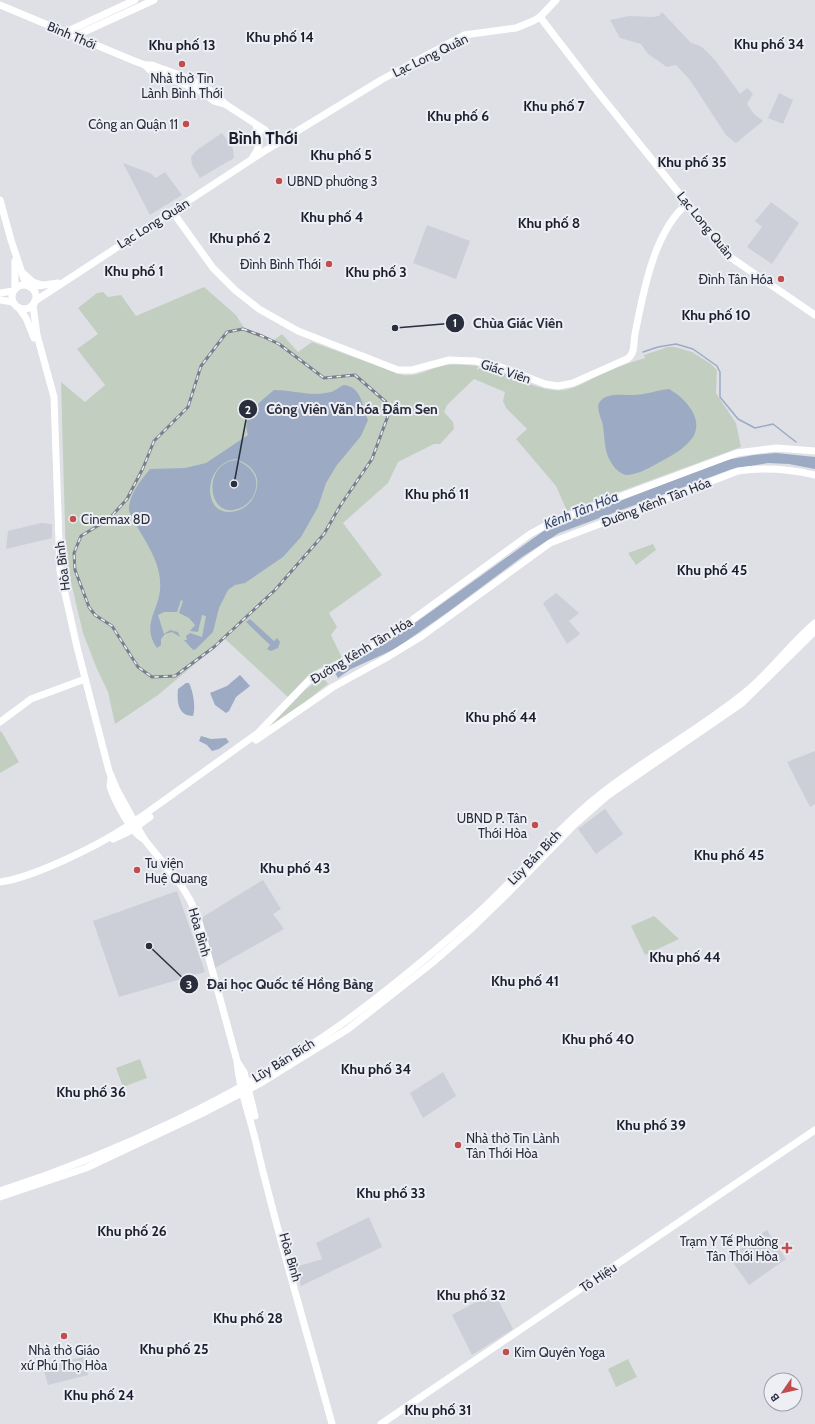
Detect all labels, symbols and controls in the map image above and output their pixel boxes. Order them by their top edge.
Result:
street label: Bình Thới [45,18,99,52]
district label: Khu phố 14 [246,28,314,46]
street label: Lạc Long Quân [390,30,470,80]
district label: Khu phố 34 [734,35,804,53]
district label: Khu phố 13 [149,36,215,54]
marker: Nhà thờ Tin Lành Bình Thới [177,59,187,69]
place label: Nhà thờ Tin Lành Bình Thới [141,70,223,101]
district label: Khu phố 7 [523,97,586,115]
district label: Khu phố 6 [427,107,489,125]
place label: Công an Quận 11 [88,116,178,132]
marker: Công an Quận 11 [181,119,191,129]
district label: Bình Thới [228,128,298,148]
district label: Khu phố 5 [310,146,372,164]
district label: Khu phố 35 [657,153,727,171]
place label: UBND phường 3 [287,173,378,189]
marker: UBND phường 3 [274,176,284,186]
street label: Lạc Long Quân [674,188,738,262]
street label: Lạc Long Quân [114,194,192,252]
district label: Khu phố 4 [301,208,363,226]
district label: Khu phố 8 [518,214,580,232]
district label: Khu phố 2 [209,229,271,247]
place label: Đình Bình Thới [240,256,321,272]
marker: Đình Bình Thới [324,259,334,269]
district label: Khu phố 1 [104,262,164,280]
district label: Khu phố 3 [345,263,407,281]
place label: Đình Tân Hóa [699,271,774,287]
marker: Đình Tân Hóa [776,274,786,284]
district label: Khu phố 10 [681,306,751,324]
callout: Chùa Giác Viên [445,310,571,336]
text: Chùa Giác Viên [473,314,563,332]
text: 1 [453,315,457,330]
street label: Giác Viên [479,355,533,387]
callout: Công Viên Văn hóa Đầm Sen [238,396,445,422]
text: Công Viên Văn hóa Đầm Sen [266,400,438,418]
text: 2 [245,402,251,417]
street label: Đường Kênh Tân Hóa [599,473,714,530]
district label: Khu phố 11 [405,485,469,503]
water label: Kênh Tân Hóa [541,487,621,533]
place label: Cinemax 8D [81,511,150,527]
marker: Cinemax 8D [68,514,78,524]
street label: Hòa Bình [51,540,73,592]
district label: Khu phố 45 [677,561,747,579]
street label: Đường Kênh Tân Hóa [307,613,415,687]
district label: Khu phố 44 [465,708,537,726]
place label: UBND P. Tân Thới Hòa [457,810,528,841]
marker: UBND P. Tân Thới Hòa [530,820,540,830]
street label: Lũy Bán Bích [504,826,564,888]
district label: Khu phố 45 [694,846,764,864]
place label: Tu viện Huệ Quang [145,855,208,886]
district label: Khu phố 43 [260,859,330,877]
marker: Tu viện Huệ Quang [132,865,142,875]
street label: Hòa Bình [185,906,215,958]
district label: Khu phố 44 [649,948,721,966]
callout: Đại học Quốc tế Hồng Bàng [179,971,381,997]
district label: Khu phố 41 [491,972,559,990]
text: Đại học Quốc tế Hồng Bàng [207,975,373,993]
text: 3 [186,977,192,992]
district label: Khu phố 40 [562,1030,634,1048]
street label: Lũy Bán Bích [249,1035,317,1085]
district label: Khu phố 34 [341,1060,411,1078]
district label: Khu phố 36 [56,1083,126,1101]
district label: Khu phố 39 [616,1116,686,1134]
place label: Nhà thờ Tin Lành Tân Thới Hòa [466,1130,560,1161]
marker: Nhà thờ Tin Lành Tân Thới Hòa [453,1140,463,1150]
district label: Khu phố 33 [356,1184,426,1202]
district label: Khu phố 26 [97,1222,167,1240]
street label: Hòa Bình [276,1231,306,1283]
place label: Trạm Y Tế Phường Tân Thới Hòa [680,1233,779,1264]
marker: Trạm Y Tế Phường Tân Thới Hòa [781,1242,793,1254]
street label: Tô Hiệu [576,1259,620,1295]
district label: Khu phố 32 [436,1286,506,1304]
district label: Khu phố 28 [213,1309,283,1327]
marker: Nhà thờ Giáo xứ Phú Thọ Hòa [59,1331,69,1341]
district label: Khu phố 25 [139,1340,209,1358]
place label: Nhà thờ Giáo xứ Phú Thọ Hòa [21,1342,108,1373]
place label: Kim Quyên Yoga [514,1344,606,1360]
marker: Kim Quyên Yoga [501,1347,511,1357]
north arrow [763,1372,803,1412]
district label: Khu phố 24 [64,1386,134,1404]
text: B [767,1391,782,1404]
district label: Khu phố 31 [405,1401,471,1419]

